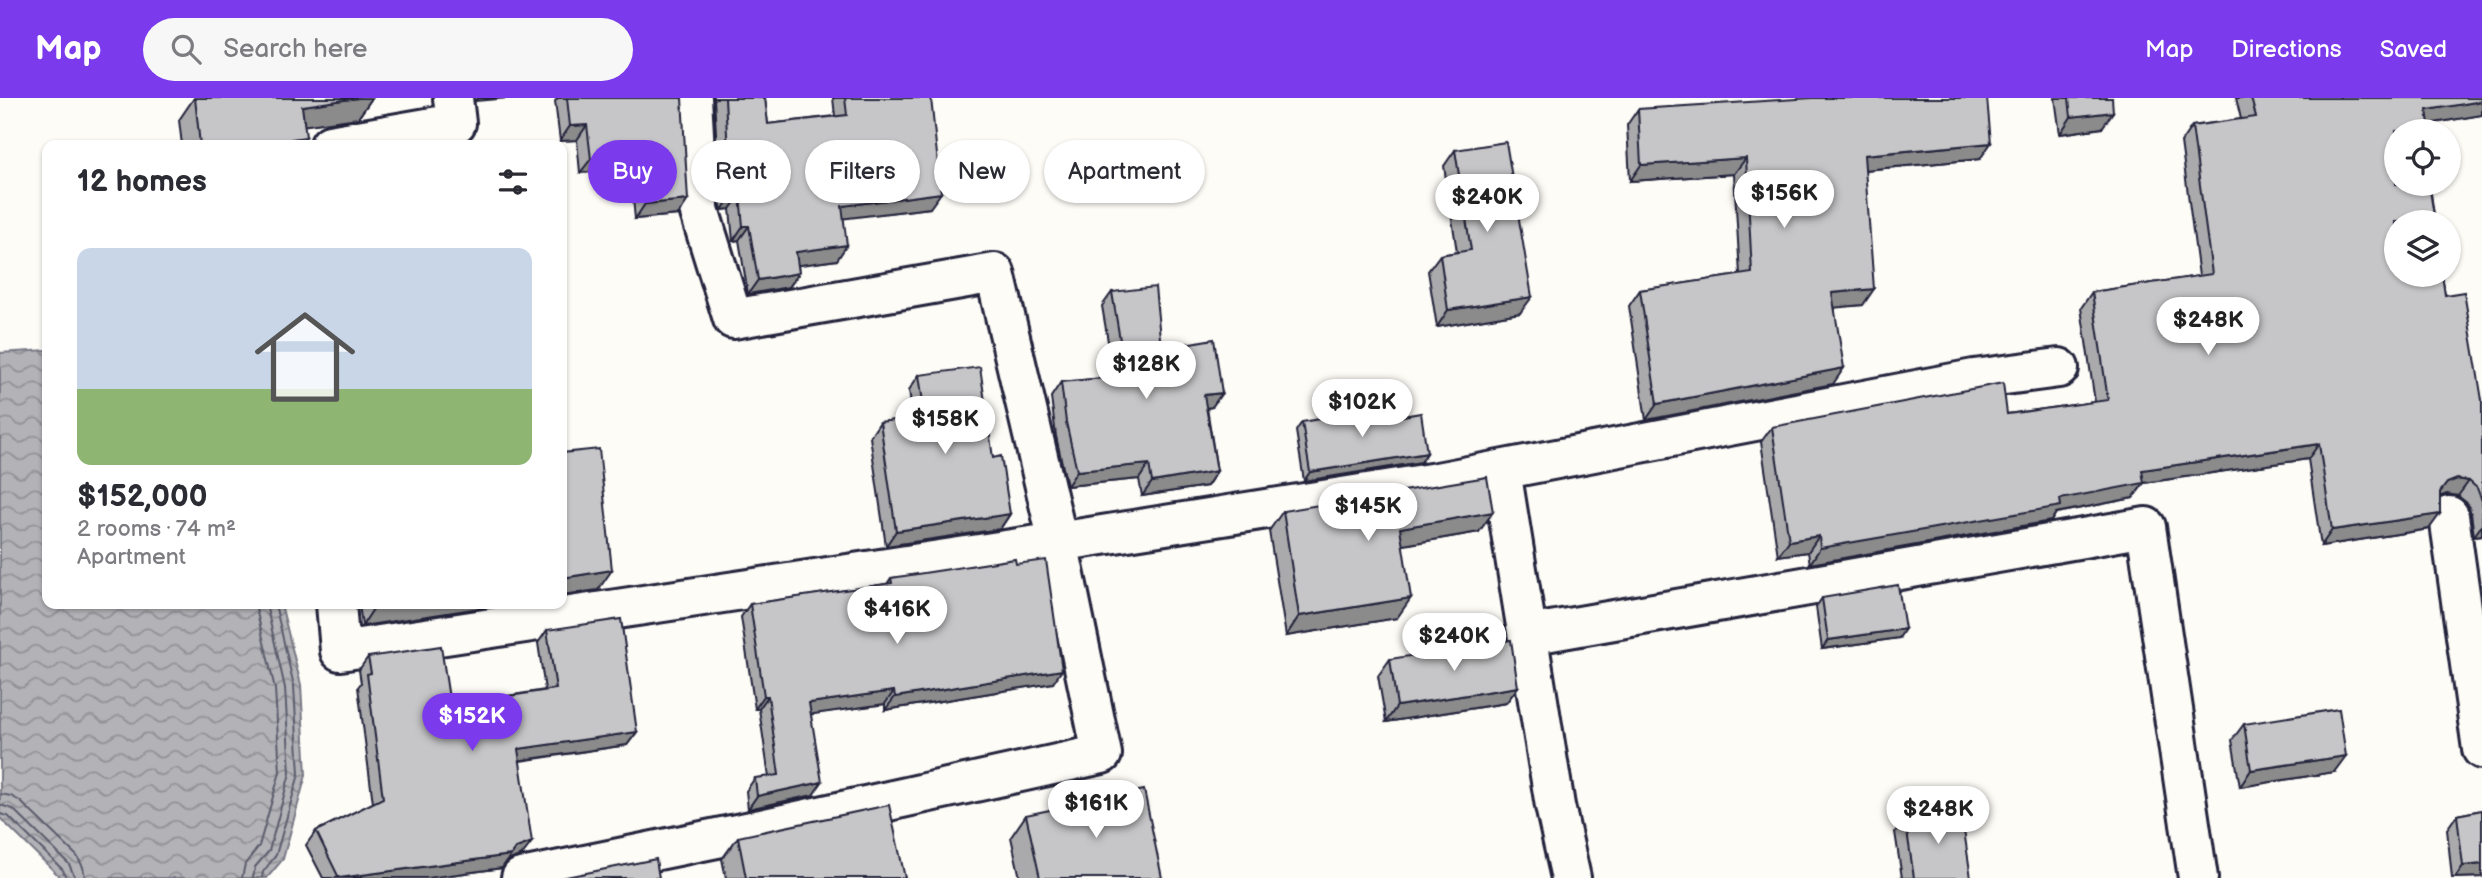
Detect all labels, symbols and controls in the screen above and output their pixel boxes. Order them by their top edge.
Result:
search box [143,18,633,81]
text: Map [35,29,101,69]
icon: search [167,30,205,68]
text: Search here [223,34,367,65]
text: Map [2145,35,2193,64]
text: Directions [2231,35,2342,64]
text: Saved [2380,35,2447,64]
map controls [2384,119,2461,287]
button: locate [2384,119,2461,196]
chip: Buy [588,140,677,203]
chip: Rent [691,140,791,203]
chip: Filters [805,140,920,203]
chip: New [934,140,1030,203]
chip: Apartment [1044,140,1205,203]
icon: filters [494,163,532,201]
text: 12 homes [77,164,207,200]
pin: $156K [1735,170,1833,230]
pin: $240K [1438,174,1536,234]
text: $156K [1750,179,1818,207]
text: $240K [1451,183,1523,211]
button: layers [2384,210,2461,287]
icon: home [242,294,368,420]
pin: $248K [2159,298,2257,357]
text: $248K [2172,306,2244,334]
pin: $128K [1097,342,1195,401]
text: $128K [1112,350,1180,378]
pin: $102K [1313,380,1411,439]
text: $102K [1328,388,1396,416]
pin: $158K [896,396,994,456]
text: $158K [911,405,979,433]
text: $152,000 [77,479,207,515]
pin: $145K [1319,484,1417,543]
text: $145K [1334,492,1402,520]
text: 2 rooms · 74 m² [77,515,236,543]
text: Apartment [77,543,186,571]
pin: $416K [848,587,946,646]
text: $416K [863,595,931,623]
pin: $240K [1405,614,1503,673]
text: $240K [1418,622,1490,650]
pin: $152K [423,694,521,753]
text: $152K [438,702,506,730]
pin: $161K [1047,780,1145,840]
pin: $248K [1889,786,1987,846]
text: $161K [1064,789,1128,817]
text: $248K [1902,795,1974,823]

